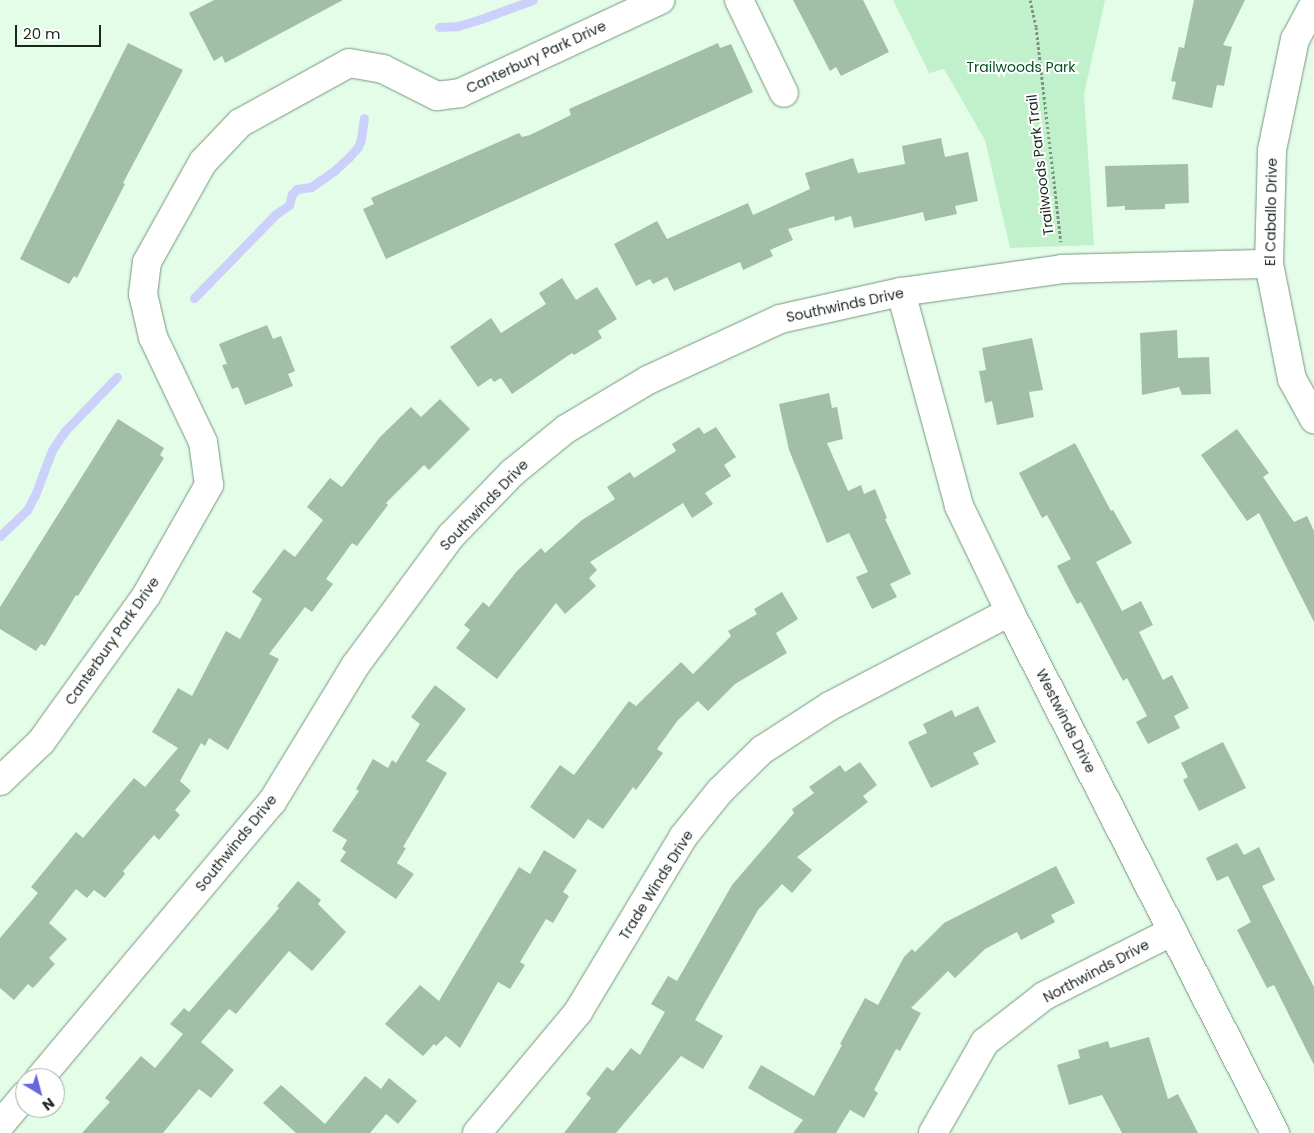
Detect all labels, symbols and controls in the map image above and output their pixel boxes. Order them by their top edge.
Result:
scale bar [18,15,104,47]
street label: Canterbury Park Drive [463,17,609,97]
text: 20 m [23,23,61,44]
park label: Trailwoods Park [966,59,1076,75]
street label: Trailwoods Park Trail [1023,94,1057,236]
street label: El Caballo Drive [1262,158,1280,266]
street label: Southwinds Drive [785,284,905,326]
street label: Southwinds Drive [436,456,532,554]
street label: Canterbury Park Drive [61,574,163,708]
street label: Westwinds Drive [1033,666,1099,776]
street label: Southwinds Drive [192,791,280,895]
street label: Trade Winds Drive [616,827,696,943]
street label: Northwinds Drive [1040,936,1152,1006]
north arrow [15,1068,65,1118]
text: N [38,1093,59,1115]

